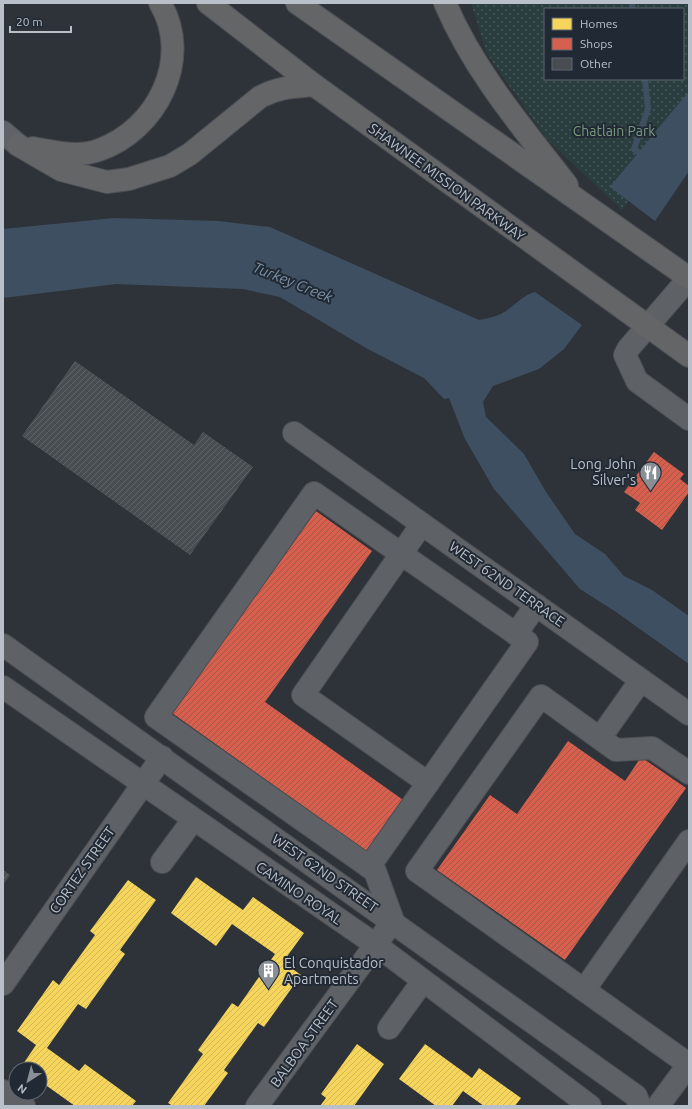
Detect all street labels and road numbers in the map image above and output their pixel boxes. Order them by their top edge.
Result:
street label: SHAWNEE MISSION PARKWAY [366,120,528,244]
street label: WEST 62ND TERRACE [446,538,568,630]
street label: CORTEZ STREET [46,823,118,916]
street label: WEST 62ND STREET [269,831,381,916]
street label: CAMINO ROYAL [253,858,345,928]
street label: BALBOA STREET [267,996,341,1090]

